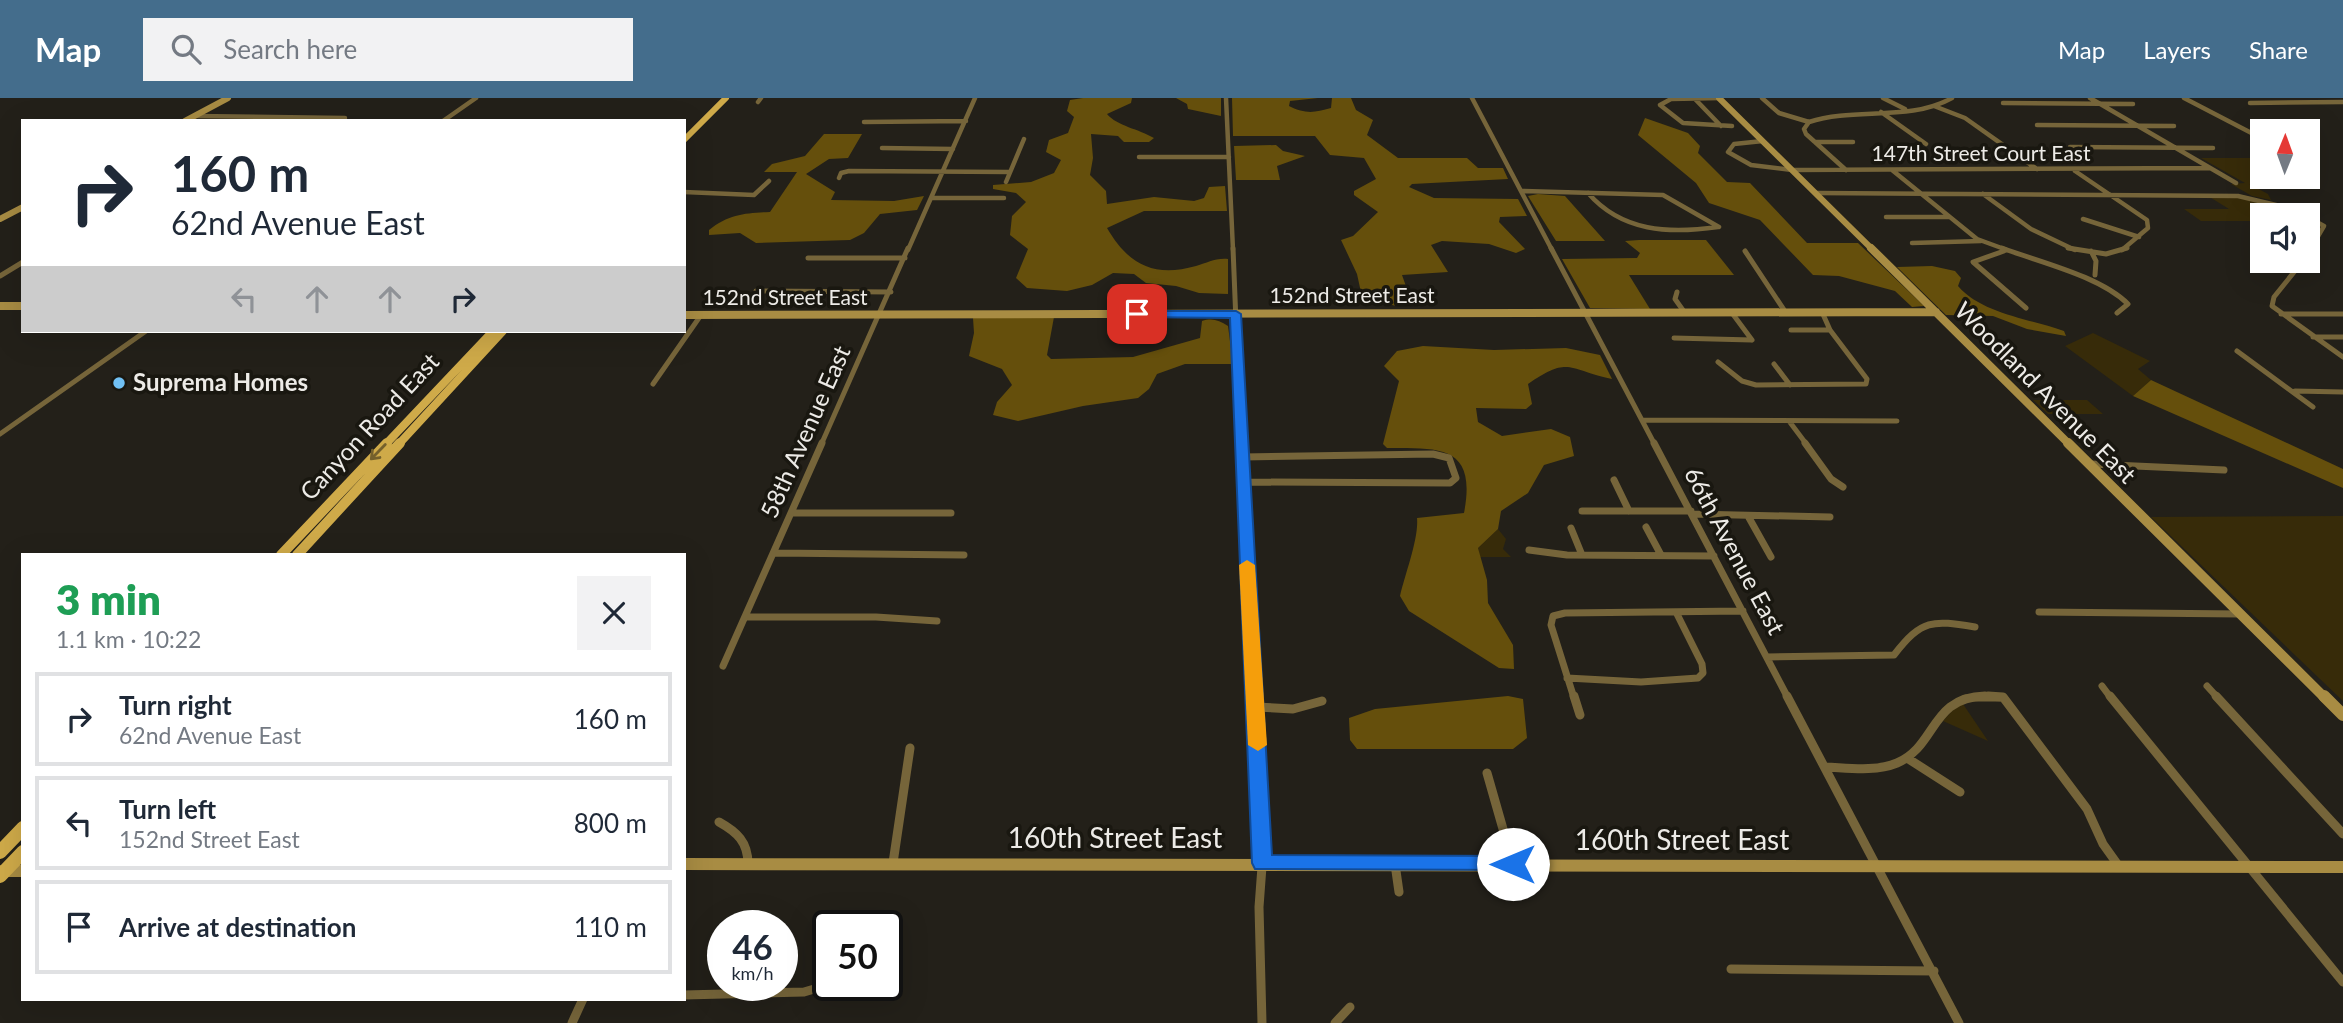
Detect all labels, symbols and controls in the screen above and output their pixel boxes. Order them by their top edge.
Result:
search box [143,18,633,81]
text: Map [35,29,101,69]
icon: search [167,30,205,68]
text: Search here [223,33,357,65]
text: Map [2058,35,2105,64]
text: Layers [2143,35,2211,64]
text: Share [2249,35,2308,64]
north arrow [2250,119,2320,189]
map controls [2250,119,2320,273]
street label: 147th Street Court East [1872,140,2091,165]
text: 160 m [171,144,309,202]
icon: right [56,147,147,238]
text: 62nd Avenue East [171,203,425,242]
button: sound [2250,203,2320,273]
icon: left [225,280,263,318]
icon: ahead [298,280,336,318]
icon: ahead [371,280,409,318]
icon: right [444,280,482,318]
street label: 152nd Street East [1269,282,1435,307]
street label: 152nd Street East [702,284,868,309]
pin [1107,284,1167,344]
icon: arrive [1118,295,1156,333]
street label: Woodland Avenue East [1949,295,2143,489]
street label: 58th Avenue East [754,340,856,522]
street label: Canyon Road East [293,346,445,505]
place label: Suprema Homes [133,367,308,396]
marker: Suprema Homes [111,375,127,391]
one-way arrow [370,443,387,460]
street label: 66th Avenue East [1679,462,1792,639]
text: 3 min [56,574,161,624]
button: close [577,576,651,650]
text: 1.1 km · 10:22 [56,625,201,653]
text: Turn right [119,689,232,721]
icon: right [60,700,98,738]
text: 160 m [574,703,647,735]
text: 62nd Avenue East [119,721,301,749]
text: Turn left [119,793,216,825]
icon: left [60,804,98,842]
text: 800 m [574,807,647,839]
street label: 160th Street East [1008,820,1222,854]
street label: 160th Street East [1575,822,1789,856]
text: 152nd Street East [119,825,300,853]
position arrow [1476,827,1550,901]
icon: arrive [60,908,98,946]
speed limit sign: 50 [812,910,903,1001]
text: Arrive at destination [119,911,356,943]
text: 110 m [574,911,647,943]
text: 46 [732,925,773,967]
text: km/h [731,962,774,984]

